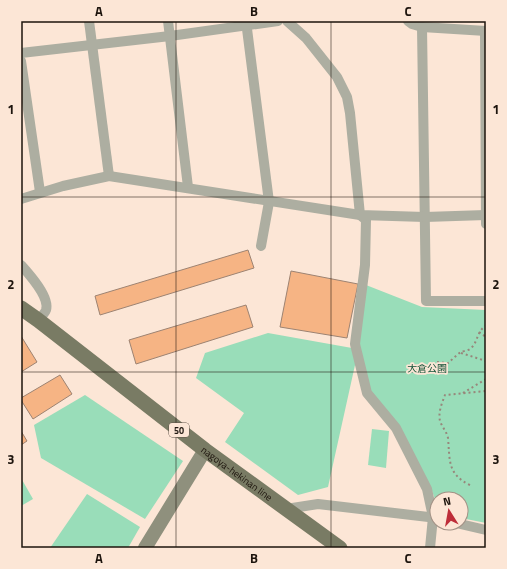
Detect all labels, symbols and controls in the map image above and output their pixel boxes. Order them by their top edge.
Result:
text: A [95,1,103,21]
text: B [250,1,258,21]
text: C [404,1,412,21]
text: 1 [7,99,15,119]
text: 1 [492,99,500,119]
text: 2 [7,274,15,294]
text: 2 [492,274,500,294]
park label: 大倉公園 [407,361,447,376]
road number: 50 [169,423,189,437]
street label: nagoya-hekinan line [198,442,276,504]
text: 3 [7,449,15,469]
text: 3 [492,449,500,469]
north arrow [429,491,469,531]
text: N [442,493,452,510]
text: A [95,548,103,568]
text: B [250,548,258,568]
text: C [404,548,412,568]

